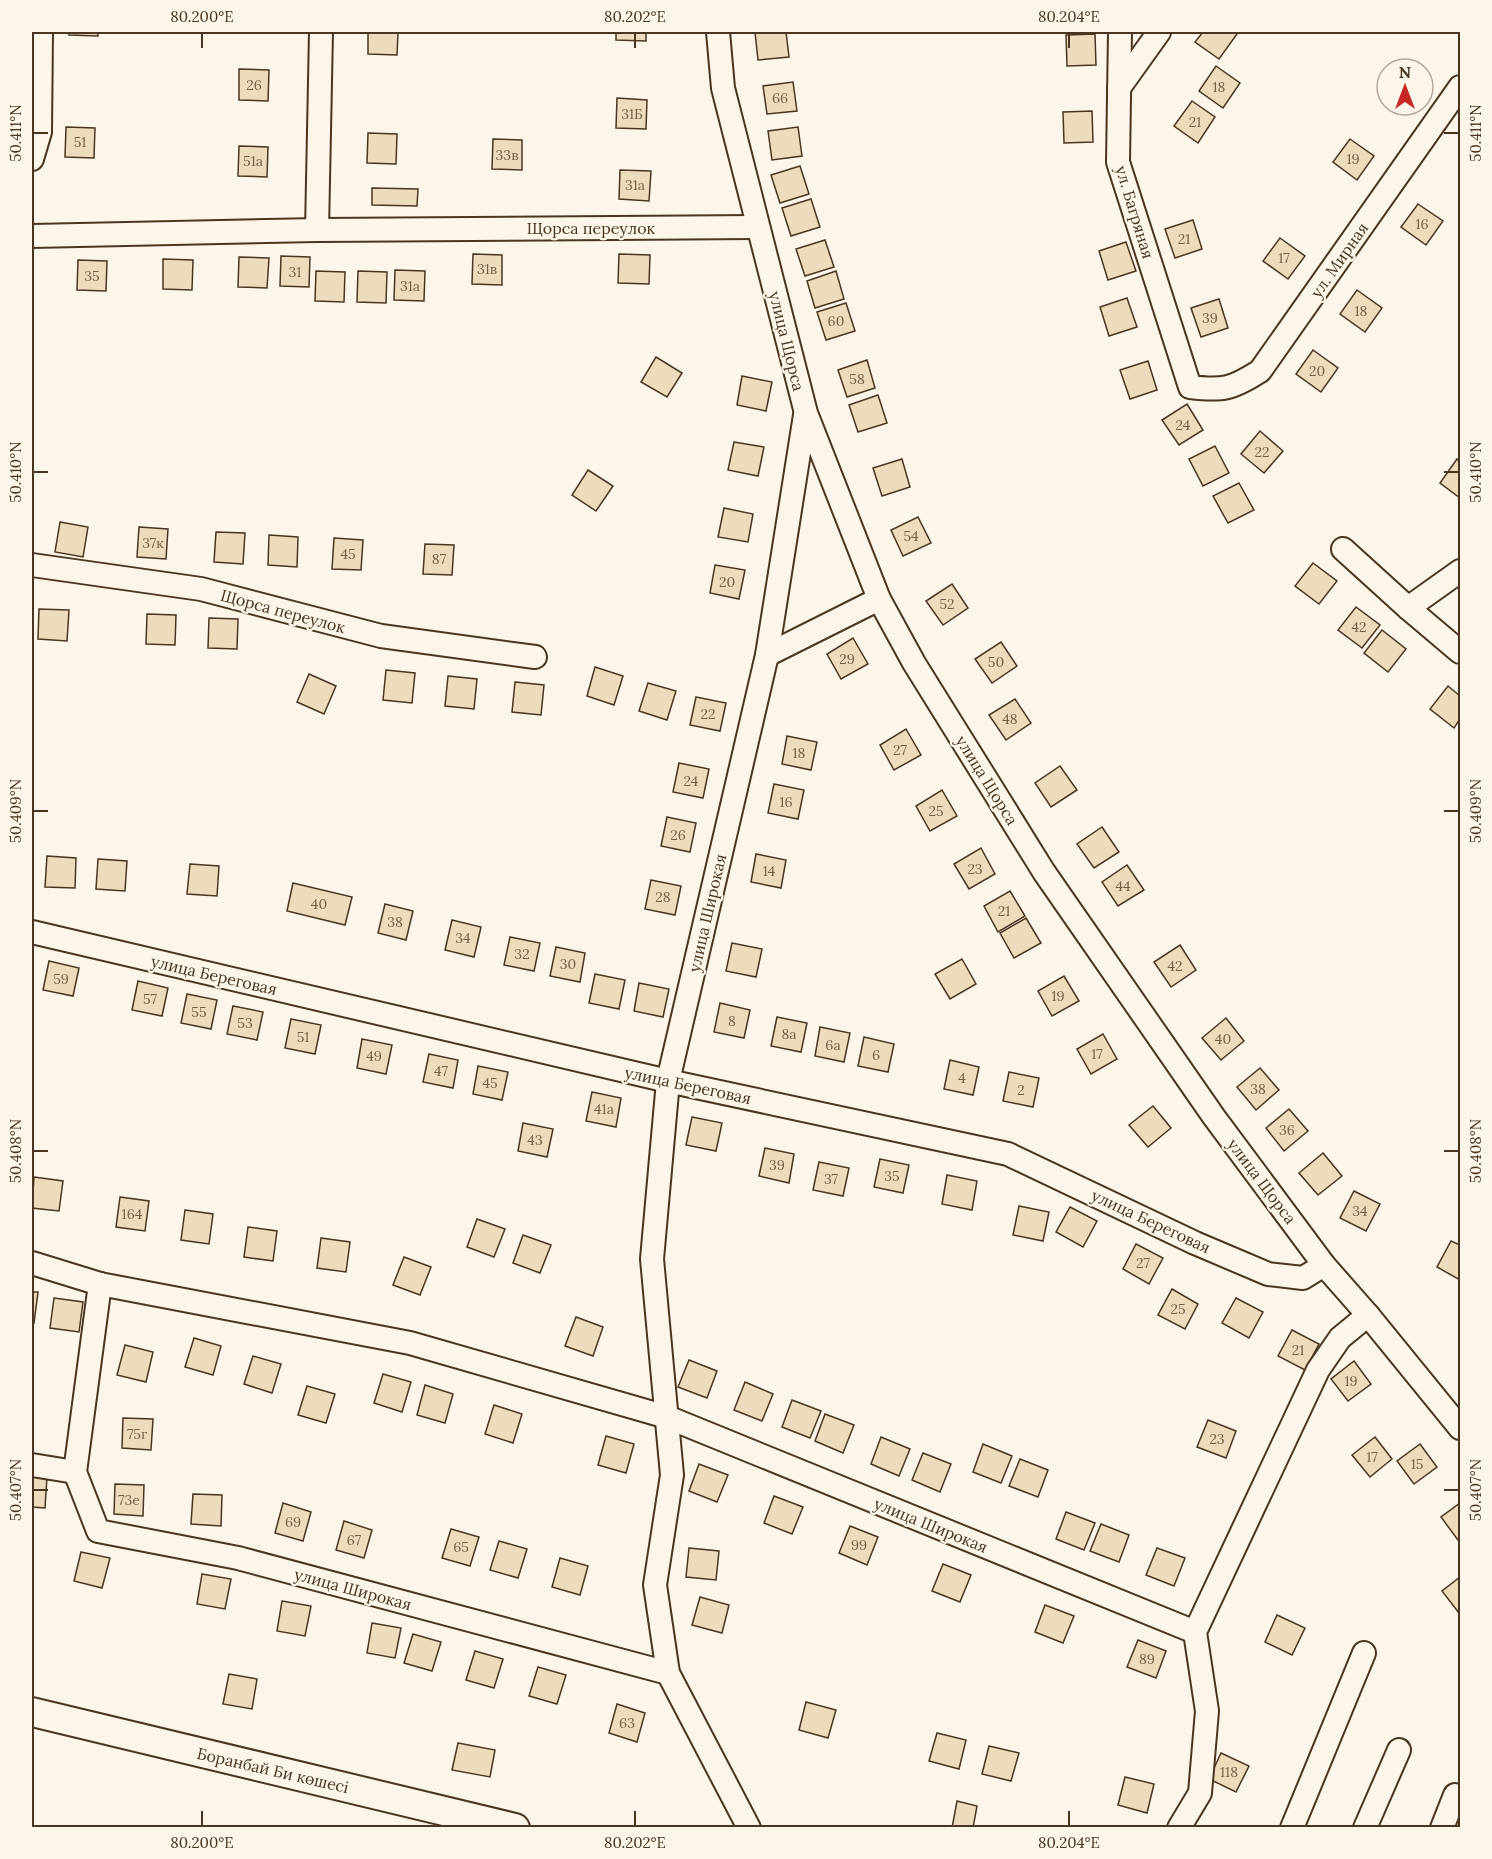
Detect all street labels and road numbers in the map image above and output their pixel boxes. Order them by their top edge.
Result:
street label: ул. Багряная [1111,163,1159,261]
street label: Щорса переулок [527,218,656,238]
street label: ул. Мирная [1306,219,1372,301]
street label: улица Щорса [765,289,809,393]
street label: Щорса переулок [218,585,348,637]
street label: улица Щорса [952,731,1022,829]
street label: улица Широкая [684,852,730,974]
street label: улица Береговая [149,951,279,999]
street label: улица Береговая [623,1062,753,1108]
street label: улица Щорса [1223,1134,1301,1228]
street label: улица Береговая [1088,1185,1214,1257]
street label: улица Широкая [871,1493,991,1557]
street label: улица Широкая [292,1564,414,1614]
street label: Боранбай Би көшесі [195,1743,351,1797]

